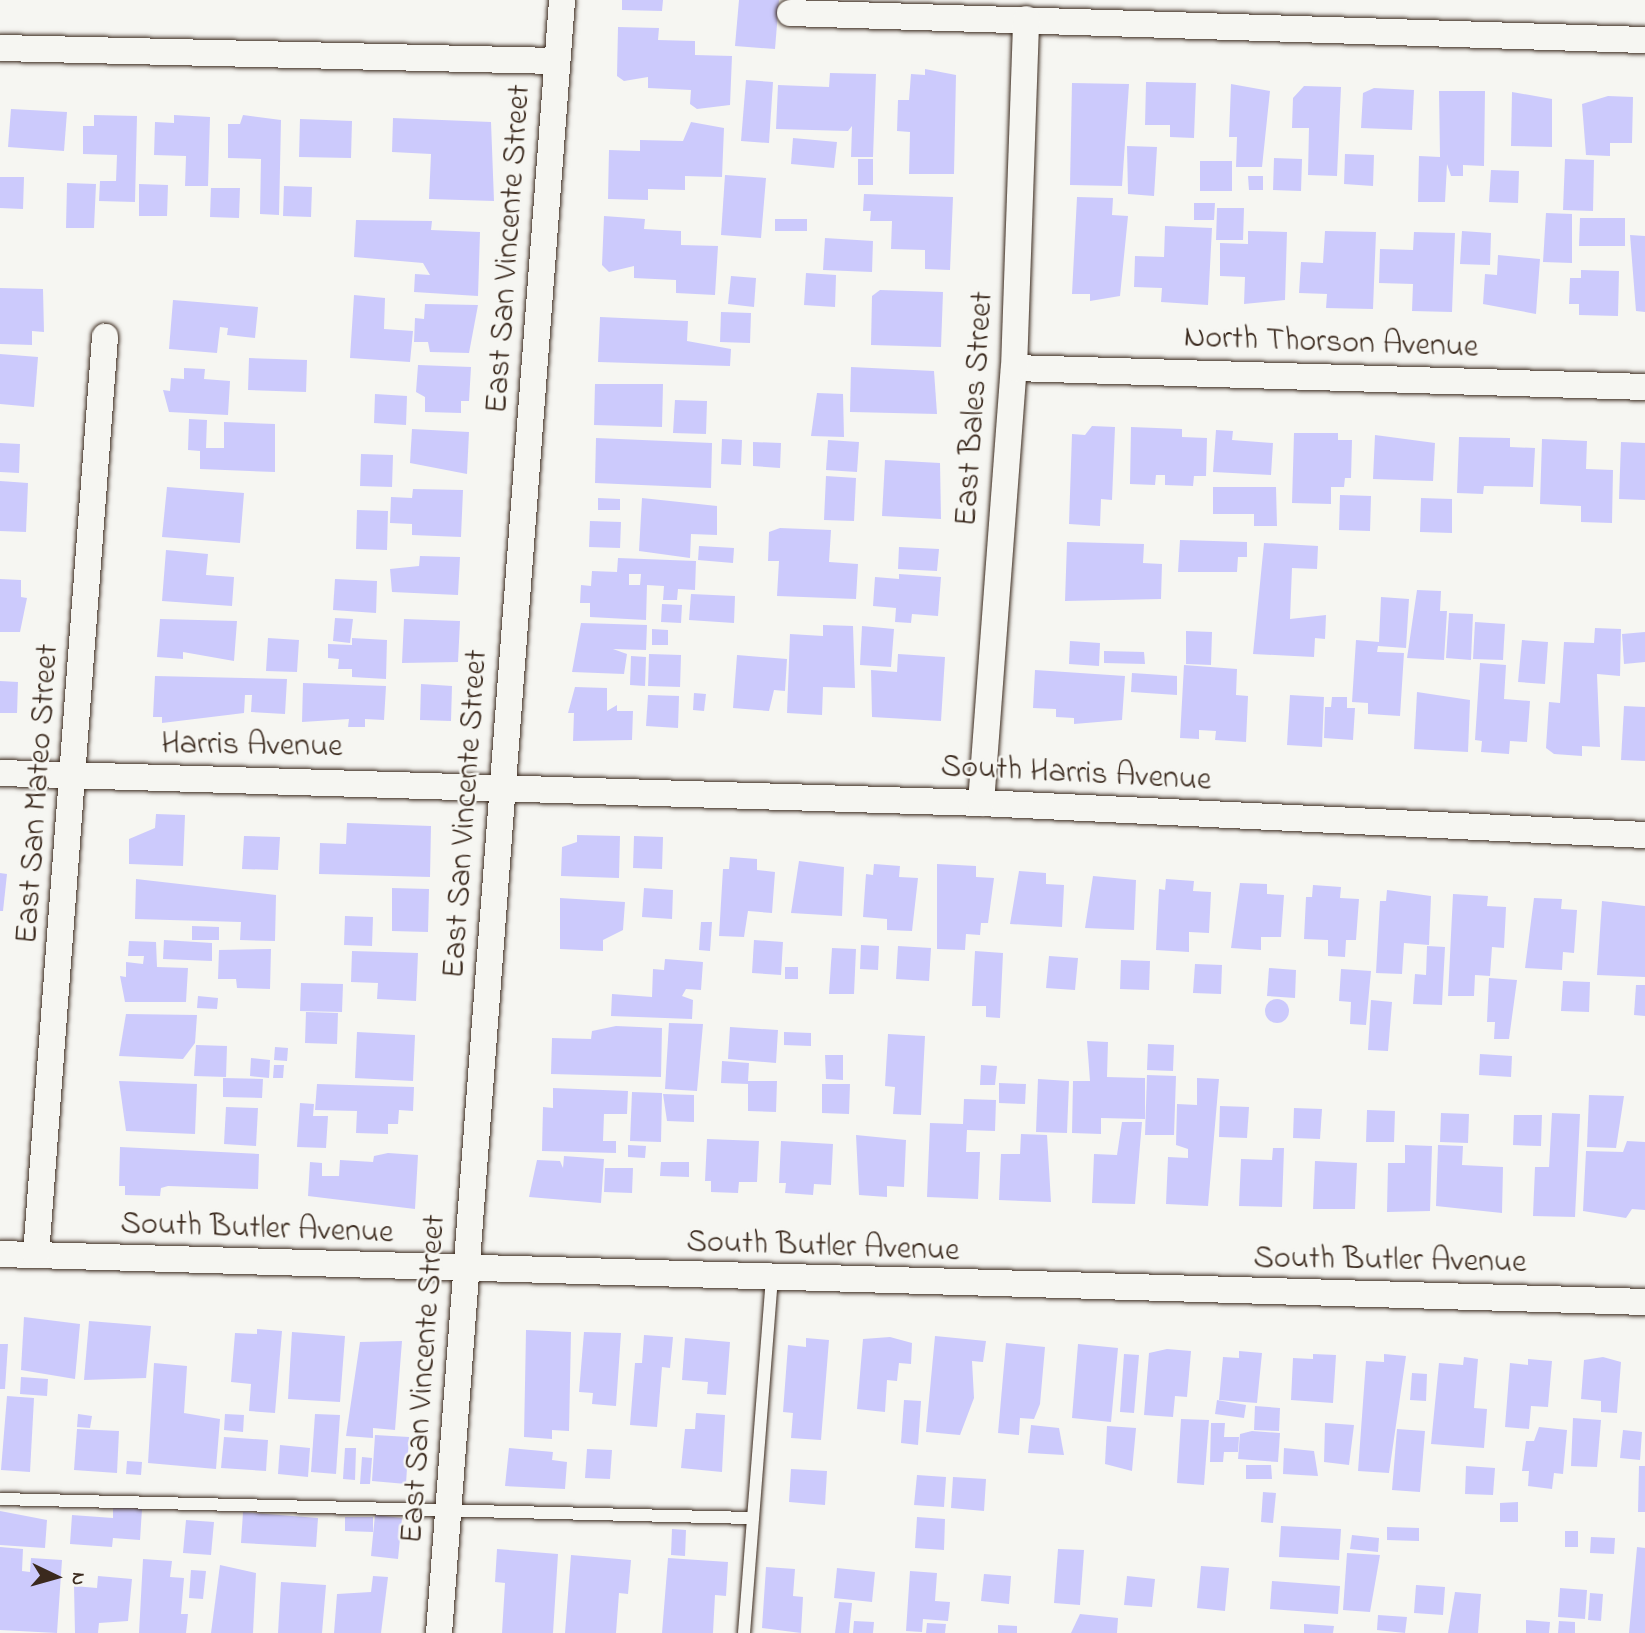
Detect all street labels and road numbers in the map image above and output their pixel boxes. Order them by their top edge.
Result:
street label: East San Vincente Street [479,83,541,415]
street label: East Bales Street [949,290,1003,528]
street label: North Thorson Avenue [1183,320,1479,368]
street label: East San Mateo Street [9,643,69,945]
street label: East San Vincente Street [436,648,498,980]
street label: Harris Avenue [161,726,343,768]
street label: South Harris Avenue [940,749,1212,801]
street label: South Butler Avenue [120,1206,394,1254]
street label: East San Vincente Street [394,1213,456,1545]
street label: South Butler Avenue [686,1224,960,1272]
street label: South Butler Avenue [1253,1240,1527,1284]

